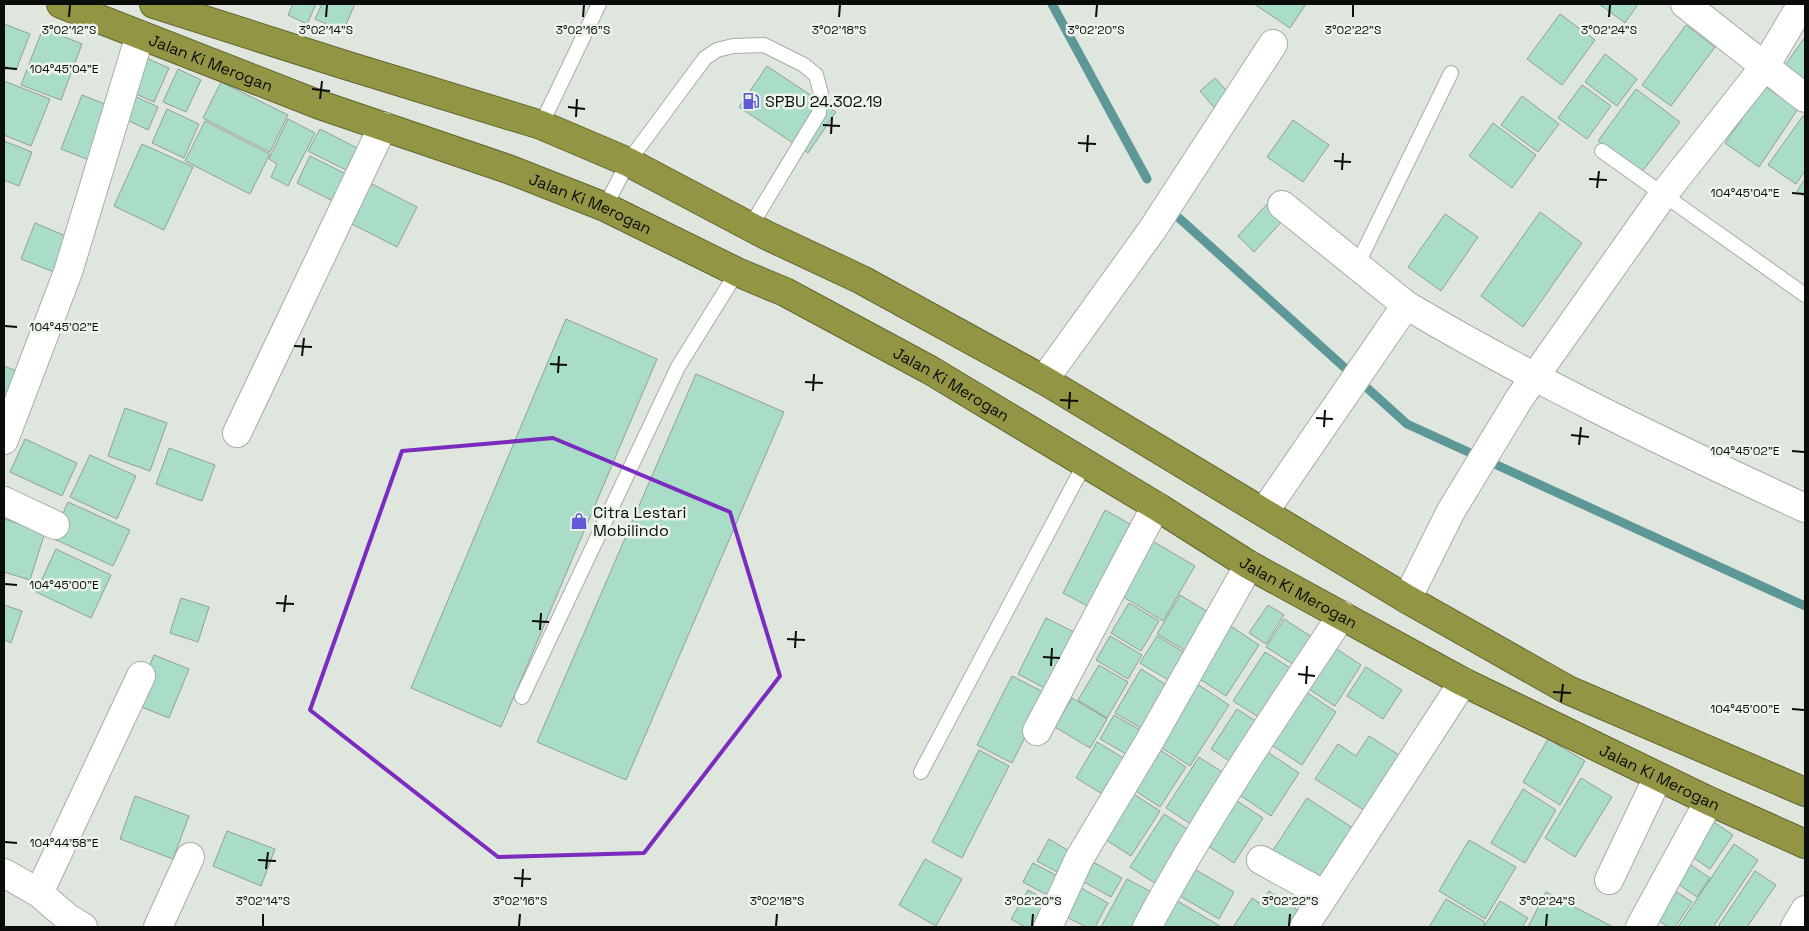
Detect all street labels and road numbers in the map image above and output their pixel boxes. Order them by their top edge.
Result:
street label: Jalan Ki Merogan [146,29,276,96]
street label: Jalan Ki Merogan [526,168,655,239]
street label: Jalan Ki Merogan [890,342,1014,426]
street label: Jalan Ki Merogan [1236,551,1361,633]
street label: Jalan Ki Merogan [1596,739,1723,815]

